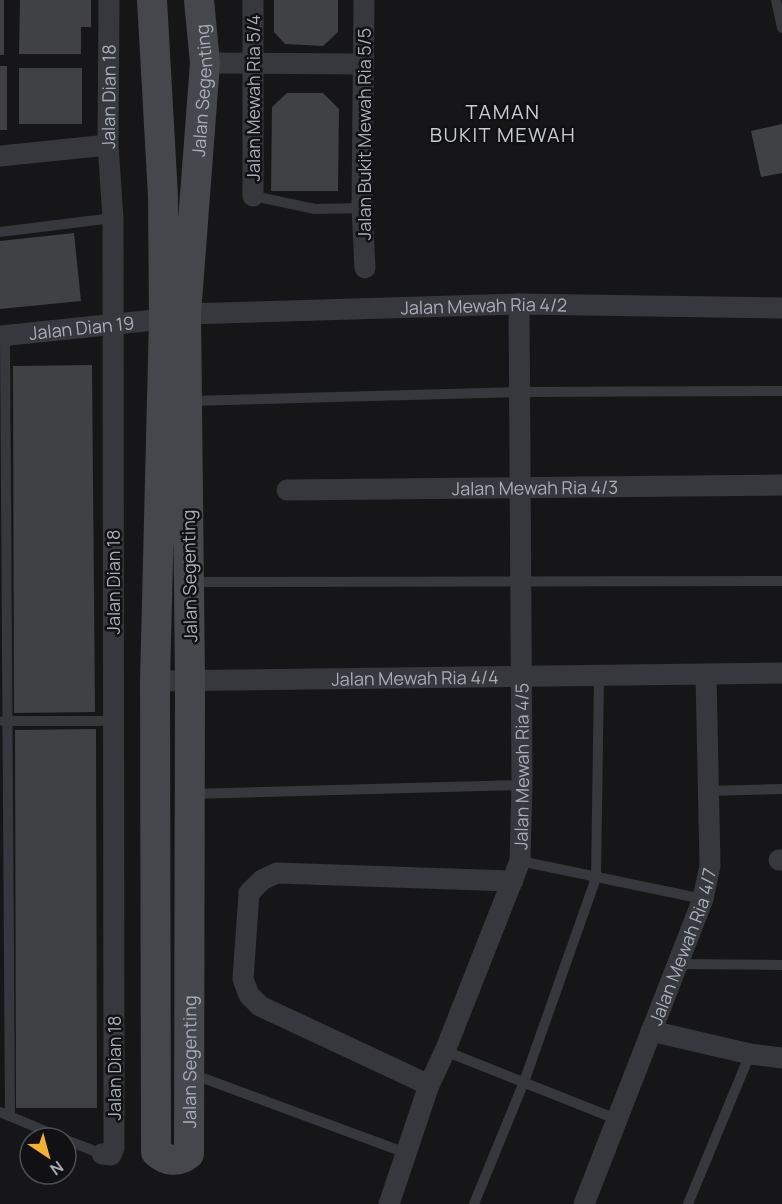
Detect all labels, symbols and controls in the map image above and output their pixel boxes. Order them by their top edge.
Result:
street label: Jalan Mewah Ria 5/4 [241,15,265,181]
street label: Jalan Segenting [186,23,217,158]
street label: Jalan Bukit Mewah Ria 5/5 [352,28,376,240]
street label: Jalan Dian 18 [96,44,121,150]
district label: TAMAN BUKIT MEWAH [430,98,576,148]
street label: Jalan Mewah Ria 4/2 [400,292,567,320]
street label: Jalan Dian 19 [28,310,135,345]
street label: Jalan Mewah Ria 4/3 [452,475,618,500]
street label: Jalan Segenting [176,509,202,643]
street label: Jalan Dian 18 [101,530,125,634]
street label: Jalan Mewah Ria 4/4 [331,665,499,691]
street label: Jalan Mewah Ria 4/5 [508,683,534,850]
street label: Jalan Mewah Ria 4/7 [643,866,721,1028]
street label: Jalan Segenting [177,995,201,1128]
street label: Jalan Dian 18 [102,1016,126,1120]
north arrow [18,1126,78,1186]
text: N [46,1156,68,1180]

